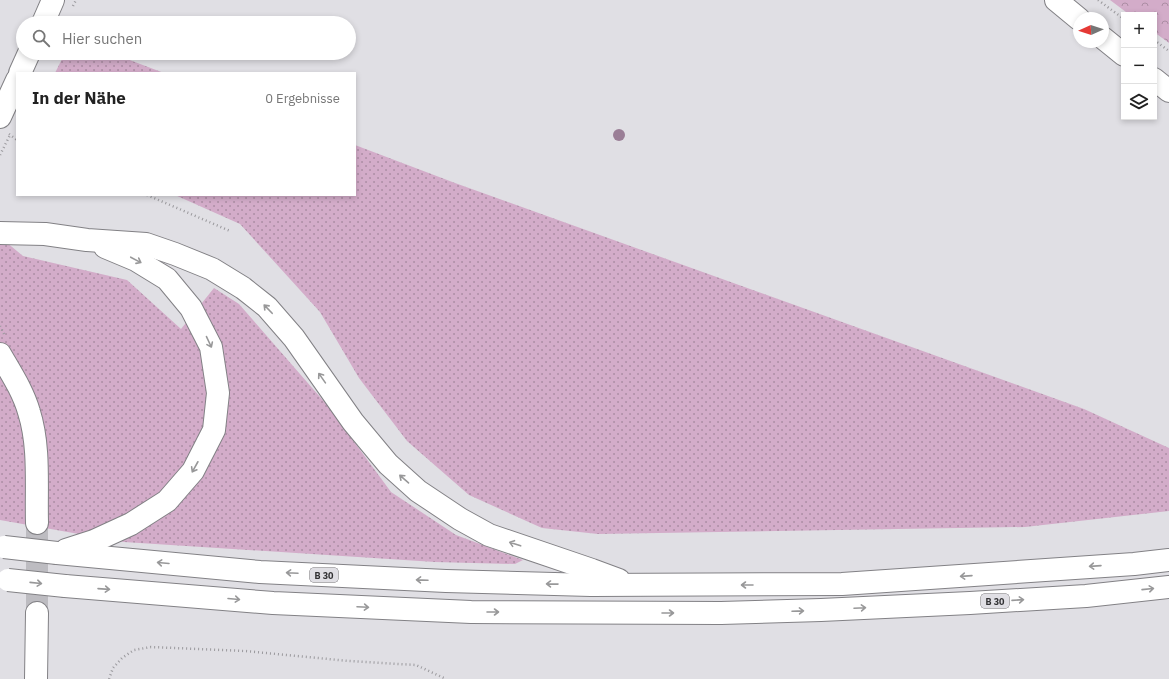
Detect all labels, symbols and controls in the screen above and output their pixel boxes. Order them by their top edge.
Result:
north arrow [1073,12,1109,48]
map controls [1121,12,1157,120]
button: + [1121,12,1157,48]
search box [16,16,356,60]
icon: search [30,27,52,49]
text: Hier suchen [62,29,142,48]
button: − [1121,48,1157,84]
button: layers [1121,84,1157,120]
text: In der Nähe [32,87,126,109]
text: 0 Ergebnisse [265,90,340,107]
one-way arrow [130,257,142,265]
one-way arrow [264,304,273,314]
one-way arrow [206,336,213,348]
one-way arrow [318,373,326,384]
one-way arrow [191,460,198,472]
one-way arrow [399,474,409,483]
one-way arrow [509,540,522,547]
one-way arrow [157,559,170,566]
one-way arrow [1089,563,1102,570]
road number: B 30 [310,568,338,582]
one-way arrow [286,570,299,577]
one-way arrow [960,573,973,580]
one-way arrow [416,576,429,583]
one-way arrow [29,579,42,587]
one-way arrow [546,580,559,588]
one-way arrow [741,581,754,589]
one-way arrow [97,586,110,593]
one-way arrow [1141,586,1154,593]
road number: B 30 [981,594,1009,608]
one-way arrow [227,596,240,603]
one-way arrow [1011,596,1024,603]
one-way arrow [356,603,369,611]
one-way arrow [853,605,866,612]
one-way arrow [791,607,804,615]
one-way arrow [486,608,499,616]
one-way arrow [661,609,674,617]

